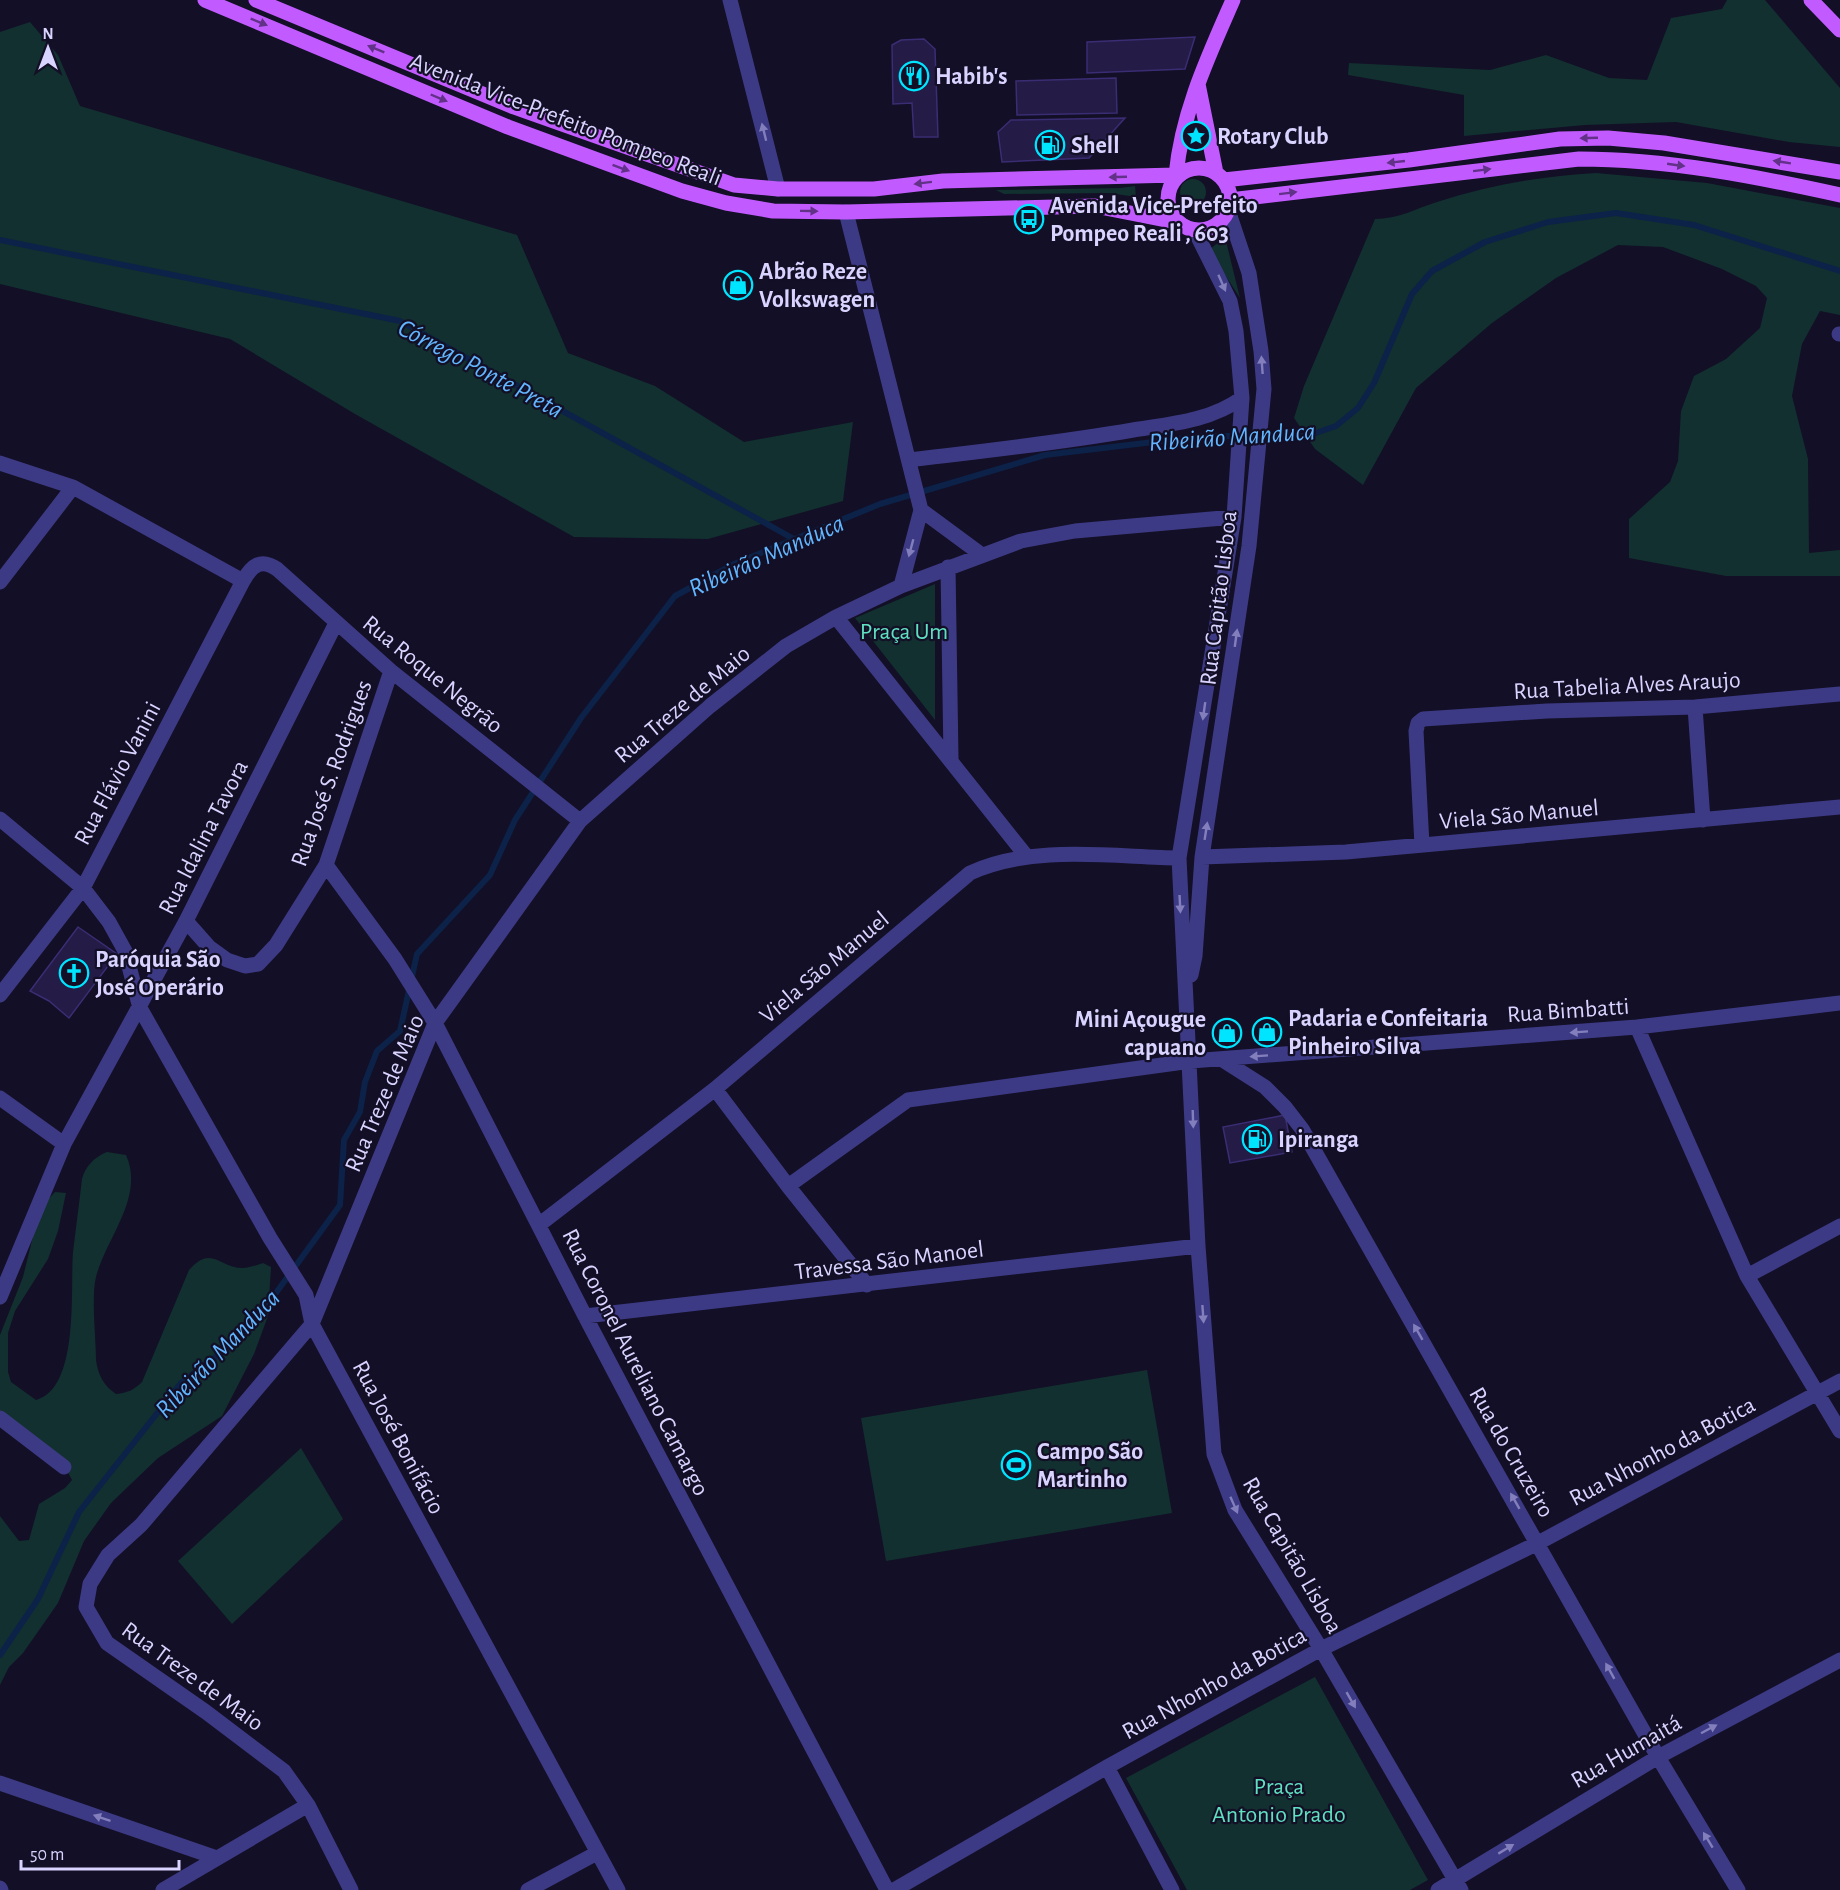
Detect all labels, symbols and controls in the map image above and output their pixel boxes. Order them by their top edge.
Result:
one-way arrow [251,17,269,27]
north arrow [18,18,78,78]
text: N [42,26,54,42]
one-way arrow [366,44,384,54]
street label: Avenida Vice-Prefeito Pompeo Reali [407,49,725,191]
restaurant icon: Habib's [898,60,930,92]
place label: Habib's [935,65,1007,89]
one-way arrow [430,94,448,103]
place icon: Rotary Club [1180,120,1212,152]
one-way arrow [759,123,768,141]
place label: Rotary Club [1217,125,1328,149]
fuel station icon: Shell [1034,129,1066,161]
place label: Shell [1071,134,1119,158]
one-way arrow [1580,134,1599,143]
one-way arrow [1386,157,1405,167]
one-way arrow [1773,157,1792,166]
one-way arrow [1667,160,1686,169]
one-way arrow [612,164,630,173]
one-way arrow [1473,165,1492,175]
one-way arrow [1108,172,1127,182]
one-way arrow [913,178,932,188]
one-way arrow [1279,188,1298,197]
place label: Avenida Vice-Prefeito Pompeo Reali , 603 [1050,194,1258,246]
bus stop icon: Avenida Vice-Prefeito Pompeo Reali , 603 [1013,203,1045,235]
one-way arrow [800,207,819,216]
place label: Abrão Reze Volkswagen [759,260,875,312]
shop icon: Abrão Reze Volkswagen [722,269,754,301]
one-way arrow [1217,274,1226,291]
water label: Córrego Ponte Preta [394,314,567,423]
one-way arrow [1257,355,1267,374]
water label: Ribeirão Manduca [1148,418,1316,456]
street label: Rua Capitão Lisboa [1196,509,1242,687]
water label: Ribeirão Manduca [685,510,848,602]
one-way arrow [906,539,915,557]
street label: Rua Roque Negrão [358,611,507,738]
park label: Praça Um [860,620,948,644]
one-way arrow [1231,628,1241,647]
street label: Rua Treze de Maio [610,641,755,768]
street label: Rua Tabelia Alves Araujo [1513,668,1741,704]
street label: Rua José S. Rodrigues [287,677,377,870]
street label: Rua Flávio Vanini [70,698,166,849]
one-way arrow [1199,702,1208,721]
street label: Rua Idalina Tavora [155,756,253,918]
street label: Viela São Manuel [1438,796,1600,834]
one-way arrow [1202,821,1211,840]
one-way arrow [1176,895,1185,914]
street label: Viela São Manuel [756,907,894,1028]
place label: Paróquia São José Operário [95,948,224,1000]
church icon: Paróquia São José Operário [58,957,90,989]
street label: Rua Bimbatti [1506,995,1630,1027]
place label: Padaria e Confeitaria Pinheiro Silva [1288,1007,1488,1059]
place label: Mini Açougue capuano [1075,1008,1206,1060]
street label: Rua Treze de Maio [341,1011,429,1176]
shop icon: Padaria e Confeitaria Pinheiro Silva [1251,1016,1283,1048]
shop icon: Mini Açougue capuano [1211,1017,1243,1049]
one-way arrow [1569,1027,1588,1037]
one-way arrow [1249,1051,1268,1061]
one-way arrow [1188,1110,1197,1129]
fuel station icon: Ipiranga [1241,1123,1273,1155]
place label: Ipiranga [1278,1128,1359,1152]
street label: Rua Coronel Aureliano Camargo [557,1225,713,1500]
street label: Travessa São Manoel [793,1237,985,1285]
water label: Ribeirão Manduca [150,1285,285,1423]
one-way arrow [1198,1305,1208,1324]
one-way arrow [1413,1323,1423,1340]
street label: Rua José Bonifácio [348,1357,449,1518]
street label: Rua do Cruzeiro [1464,1383,1558,1522]
street label: Rua Nhonho da Botica [1566,1393,1759,1511]
place label: Campo São Martinho [1037,1440,1143,1492]
sports icon: Campo São Martinho [1000,1449,1032,1481]
street label: Rua Capitão Lisboa [1238,1473,1347,1638]
one-way arrow [1510,1493,1520,1510]
one-way arrow [1229,1496,1239,1514]
street label: Rua Treze de Maio [117,1618,268,1736]
street label: Rua Nhonho da Botica [1118,1623,1311,1744]
one-way arrow [1605,1663,1615,1680]
one-way arrow [1345,1692,1356,1708]
street label: Rua Humaitá [1567,1711,1686,1793]
one-way arrow [1701,1724,1718,1734]
park label: Praça Antonio Prado [1212,1775,1346,1827]
one-way arrow [93,1813,111,1823]
one-way arrow [1703,1832,1714,1848]
scale bar [21,1833,178,1871]
one-way arrow [1498,1844,1514,1855]
text: 50 m [30,1846,64,1864]

